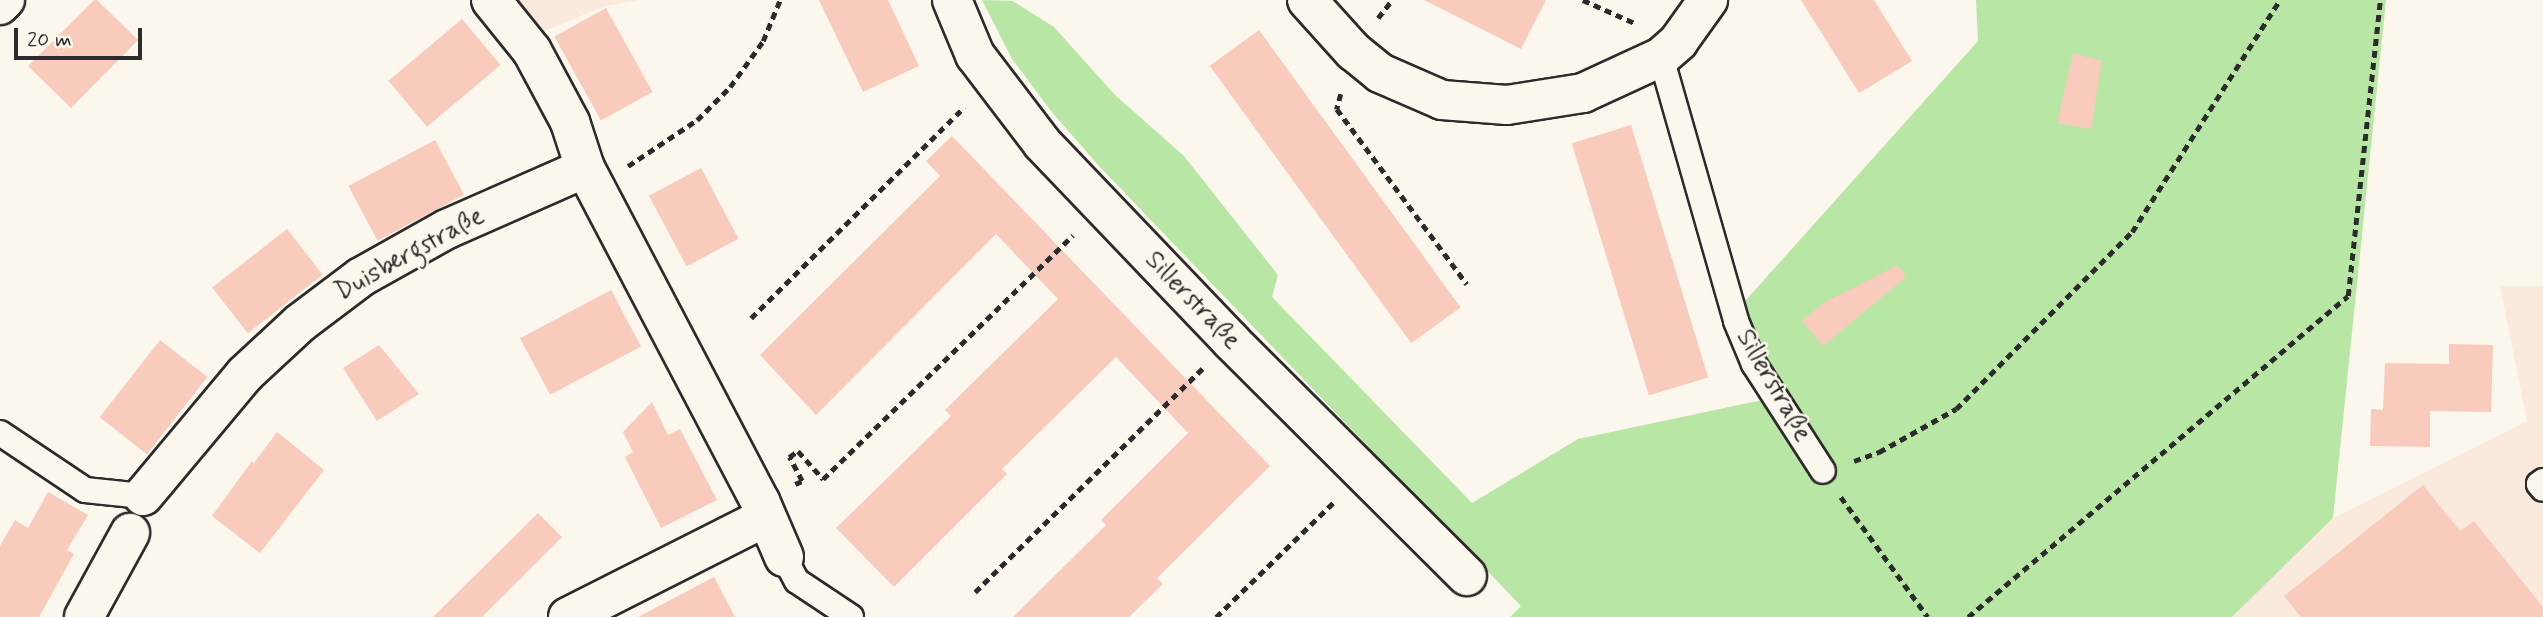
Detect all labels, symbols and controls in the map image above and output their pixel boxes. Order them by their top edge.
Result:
scale bar [18,14,145,58]
text: 20 m [27,26,72,54]
street label: Duisbergstraße [330,201,490,309]
street label: Sillerstraße [1137,245,1247,357]
street label: Sillerstraße [1728,324,1818,448]

